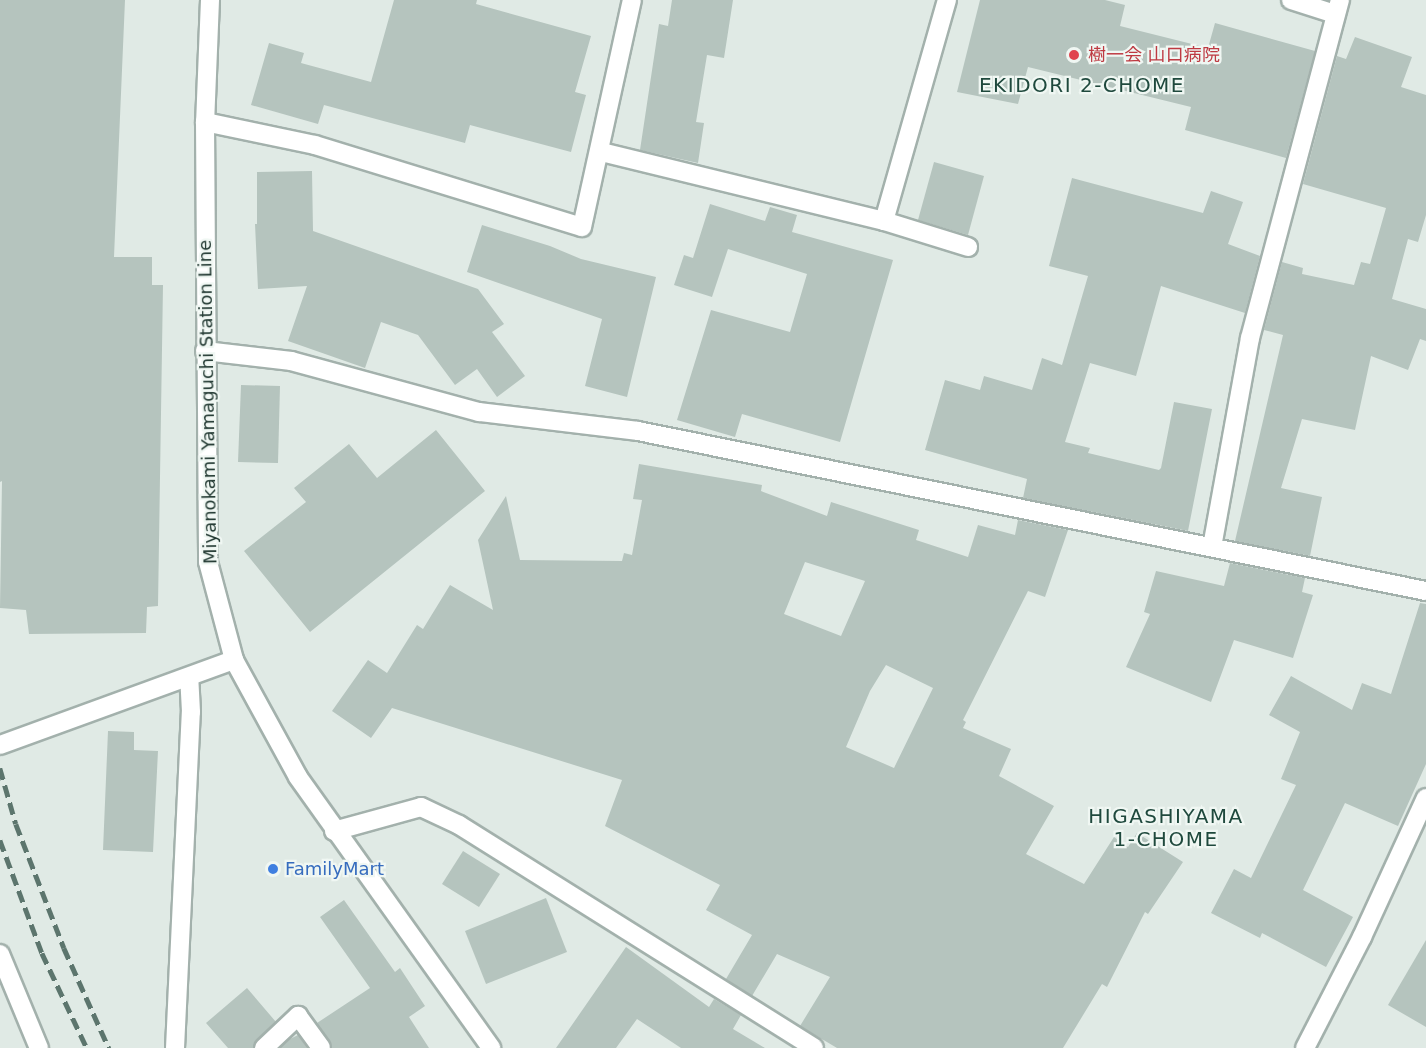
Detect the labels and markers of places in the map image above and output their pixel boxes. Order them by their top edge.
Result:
place label: 樹一会 山口病院 [1088,44,1220,66]
marker: 樹一会 山口病院 [1065,46,1083,64]
place label: FamilyMart [285,858,384,880]
marker: FamilyMart [266,862,280,876]

